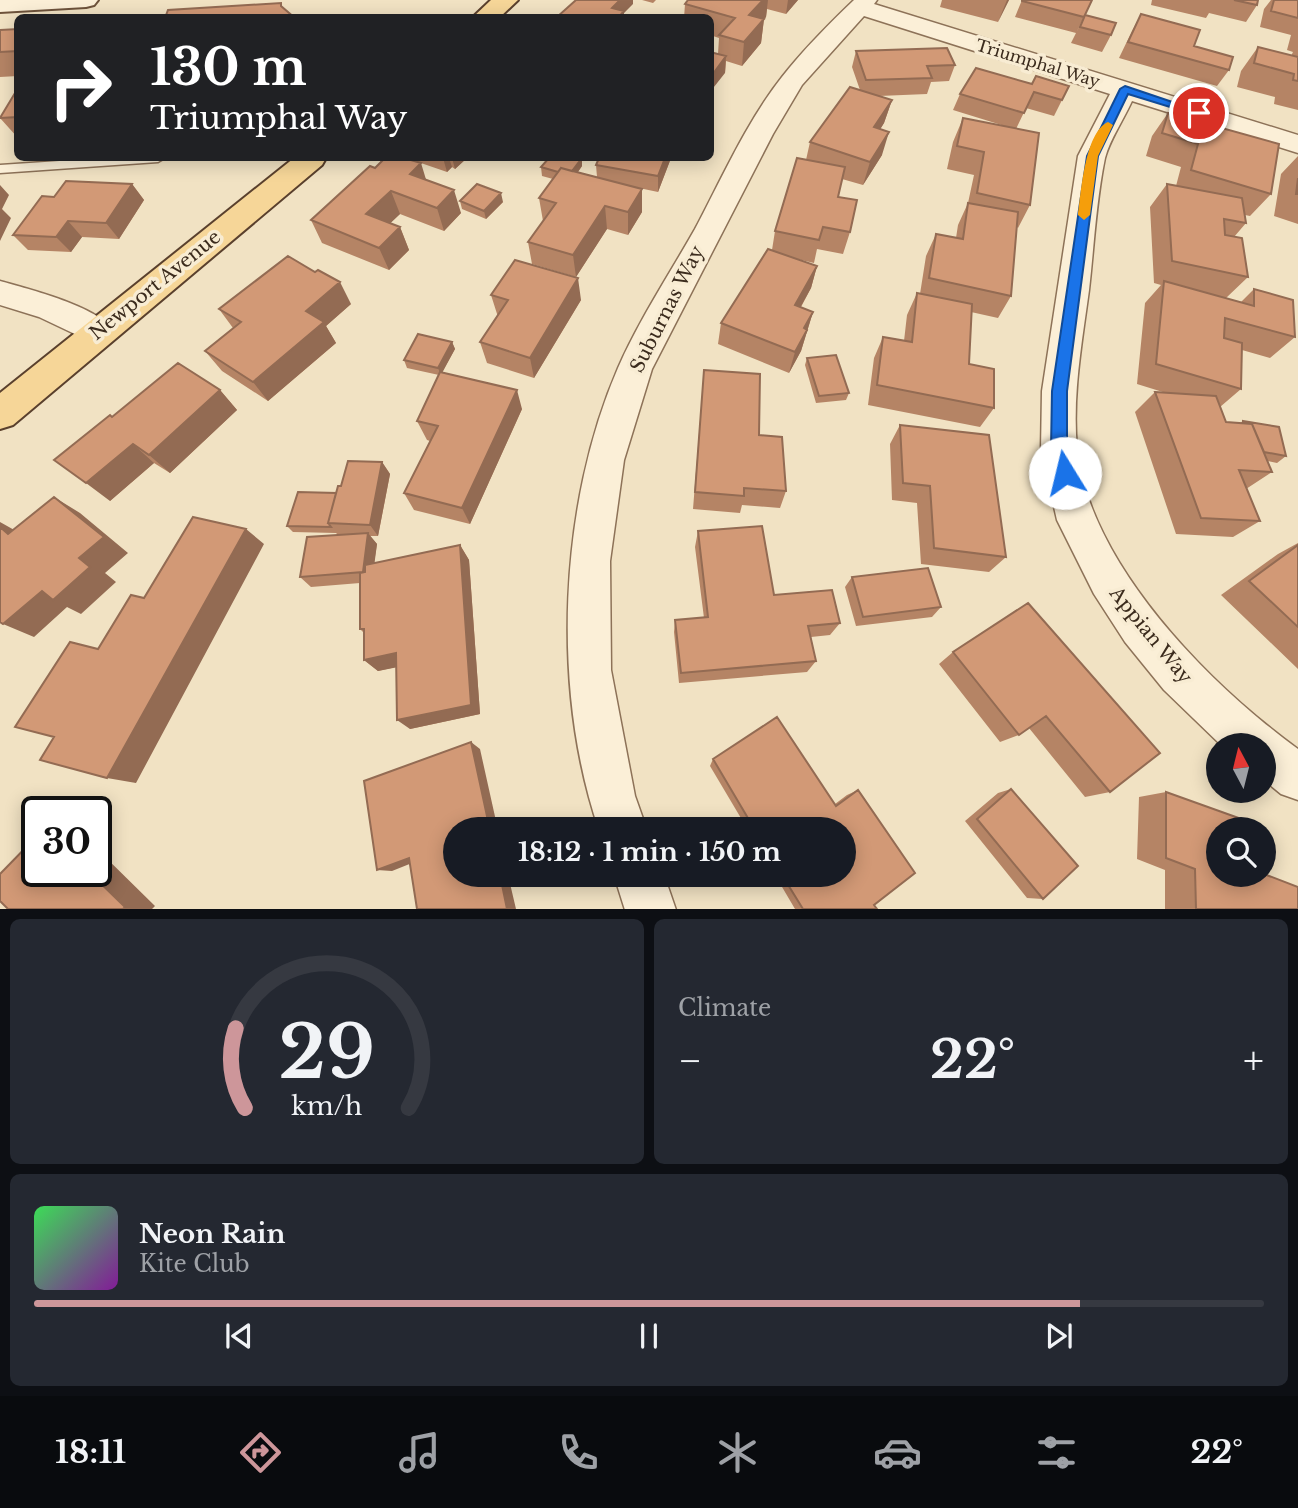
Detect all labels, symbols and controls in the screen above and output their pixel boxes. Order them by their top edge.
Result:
street label: Triumphal Way [974,35,1103,92]
text: 130 m [150,37,307,98]
icon: right [35,42,126,133]
pin [1169,83,1229,143]
icon: arrive [1180,94,1218,132]
text: Triumphal Way [150,98,407,138]
street label: Newport Avenue [85,225,225,345]
street label: Suburnas Way [625,242,709,376]
position arrow [1028,436,1102,510]
street label: Appian Way [1104,581,1197,688]
north arrow [1206,733,1276,803]
map controls [1206,733,1276,887]
speed limit sign: 30 [21,796,112,887]
button: search [1206,817,1276,887]
text: 18:12 · 1 min · 150 m [518,836,781,868]
text: Climate [678,994,771,1022]
text: 29 [279,1007,375,1098]
text: 22° [930,1028,1015,1092]
text: − [678,1037,702,1084]
text: + [1243,1037,1264,1084]
text: km/h [292,1090,362,1121]
text: Neon Rain [139,1218,285,1250]
text: Kite Club [139,1250,250,1278]
icon: previous [220,1317,258,1355]
icon: pause [630,1317,668,1355]
icon: next [1040,1317,1078,1355]
icon: directions [236,1428,285,1477]
icon: music [395,1428,444,1477]
icon: phone [554,1428,603,1477]
icon: climate [713,1428,762,1477]
icon: car [873,1428,922,1477]
icon: filters [1032,1428,1081,1477]
text: 18:11 [55,1432,126,1472]
text: 22° [1191,1432,1243,1472]

